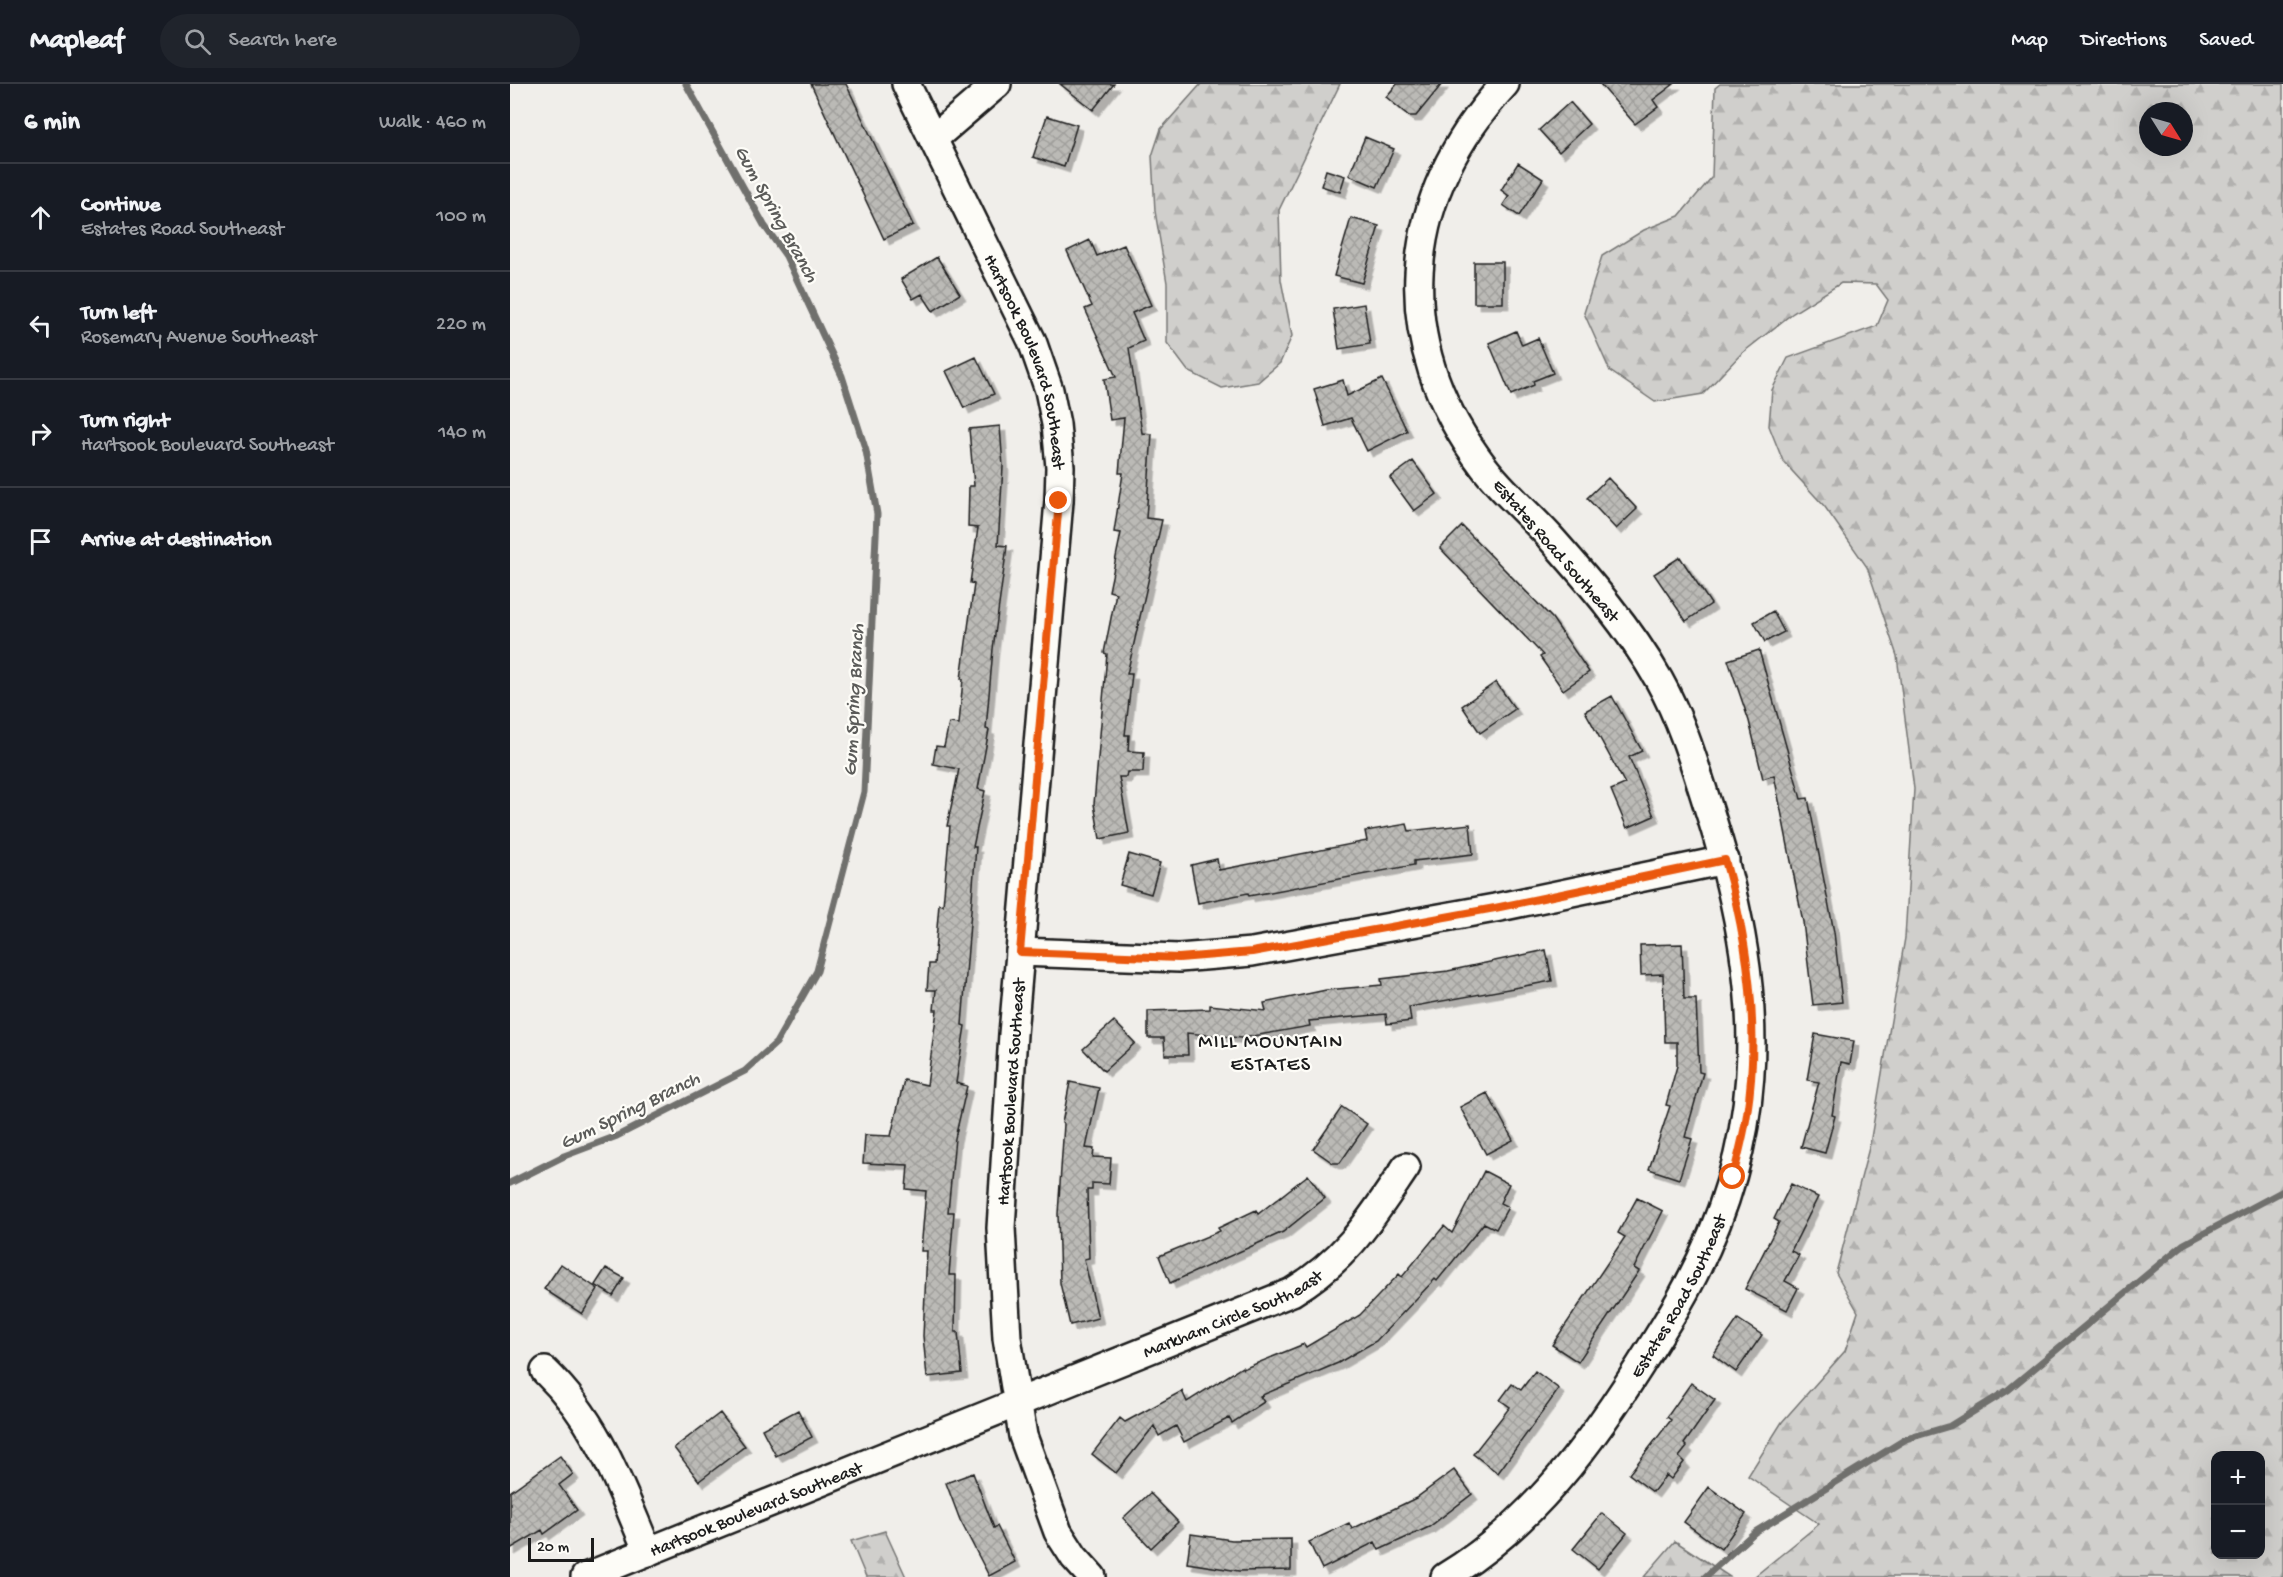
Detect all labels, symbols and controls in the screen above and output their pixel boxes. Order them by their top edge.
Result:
search box [160,14,580,68]
text: Mapleaf [30,25,124,58]
icon: search [181,25,214,58]
text: Search here [229,28,337,54]
text: Map [2011,29,2048,54]
text: Directions [2081,29,2166,54]
text: Saved [2199,29,2253,54]
north arrow [2139,102,2193,156]
text: 6 min [24,108,80,139]
text: Walk · 460 m [379,112,486,135]
water label: Gum Spring Branch [728,142,822,287]
text: Continue [81,193,161,219]
icon: ahead [24,201,57,234]
text: 100 m [436,206,486,229]
text: Estates Road Southeast [81,219,284,242]
street label: Hartsook Boulevard Southeast [978,251,1068,472]
text: Turn left [81,301,155,327]
icon: left [24,309,57,342]
text: 220 m [436,314,486,337]
text: Rosemary Avenue Southeast [81,327,316,350]
text: Turn right [81,409,169,435]
icon: right [24,417,57,450]
text: 140 m [438,422,486,445]
text: Hartsook Boulevard Southeast [81,435,334,458]
street label: Estates Road Southeast [1487,476,1624,629]
route end [1045,487,1071,513]
icon: arrive [24,525,57,558]
text: Arrive at destination [81,528,271,554]
water label: Gum Spring Branch [840,623,871,777]
street label: Hartsook Boulevard Southeast [994,976,1031,1206]
district label: MILL MOUNTAIN ESTATES [1198,1032,1344,1078]
water label: Gum Spring Branch [557,1068,704,1156]
route start [1719,1163,1745,1189]
street label: Estates Road Southeast [1627,1210,1733,1382]
street label: Markham Circle Southeast [1140,1265,1329,1364]
map controls [2211,1451,2265,1559]
button: + [2211,1451,2265,1505]
street label: Hartsook Boulevard Southeast [647,1458,868,1563]
button: − [2211,1505,2265,1559]
scale bar [528,1535,594,1562]
text: 20 m [537,1539,569,1558]

